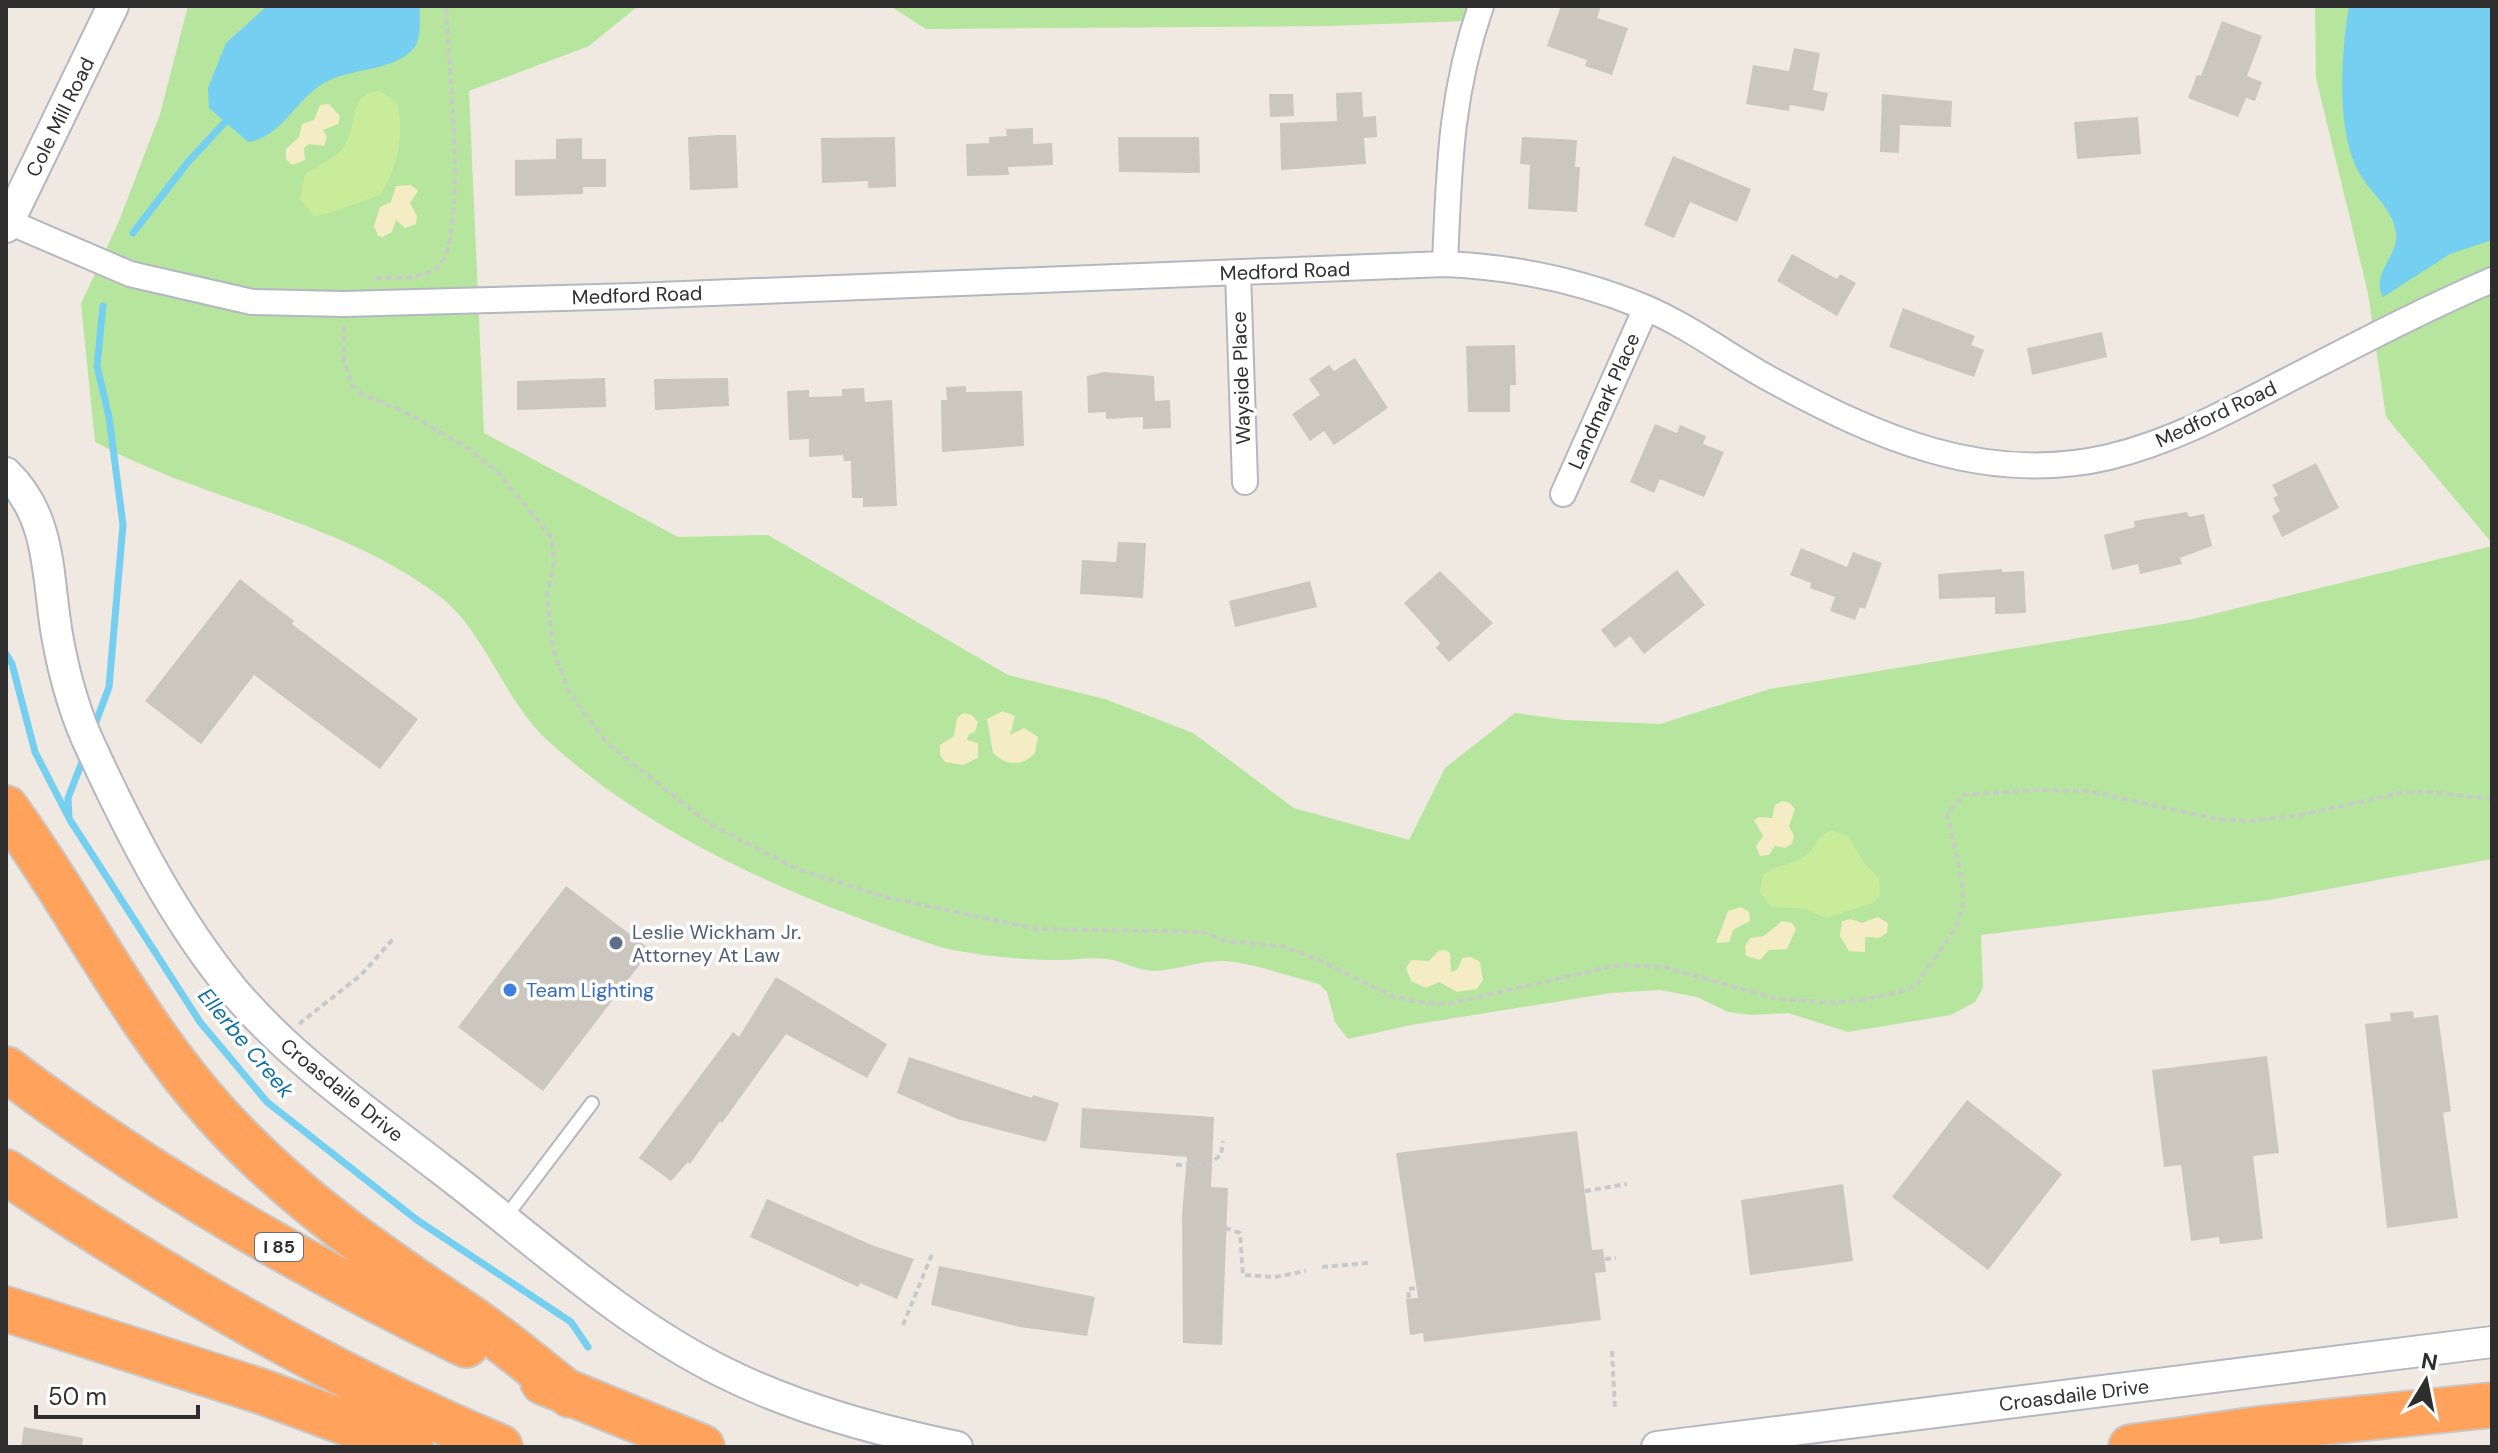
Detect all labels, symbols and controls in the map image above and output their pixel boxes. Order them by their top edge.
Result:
street label: Cole Mill Road [20,53,100,181]
street label: Medford Road [1219,256,1351,286]
street label: Medford Road [571,280,703,310]
street label: Wayside Place [1226,311,1256,445]
street label: Landmark Place [1562,329,1646,473]
street label: Medford Road [2151,375,2281,453]
place label: Leslie Wickham Jr. Attorney At Law [632,919,801,968]
marker: Leslie Wickham Jr. Attorney At Law [607,934,625,952]
place label: Team Lighting [526,977,654,1003]
marker: Team Lighting [501,981,519,999]
water label: Ellerbe Creek [192,982,301,1105]
street label: Croasdaile Drive [275,1032,409,1148]
road number: I 85 [255,1233,303,1261]
north arrow [2386,1341,2466,1421]
text: N [2419,1346,2440,1377]
scale bar [36,1369,198,1419]
street label: Croasdaile Drive [1998,1373,2150,1417]
text: 50 m [48,1381,107,1412]

